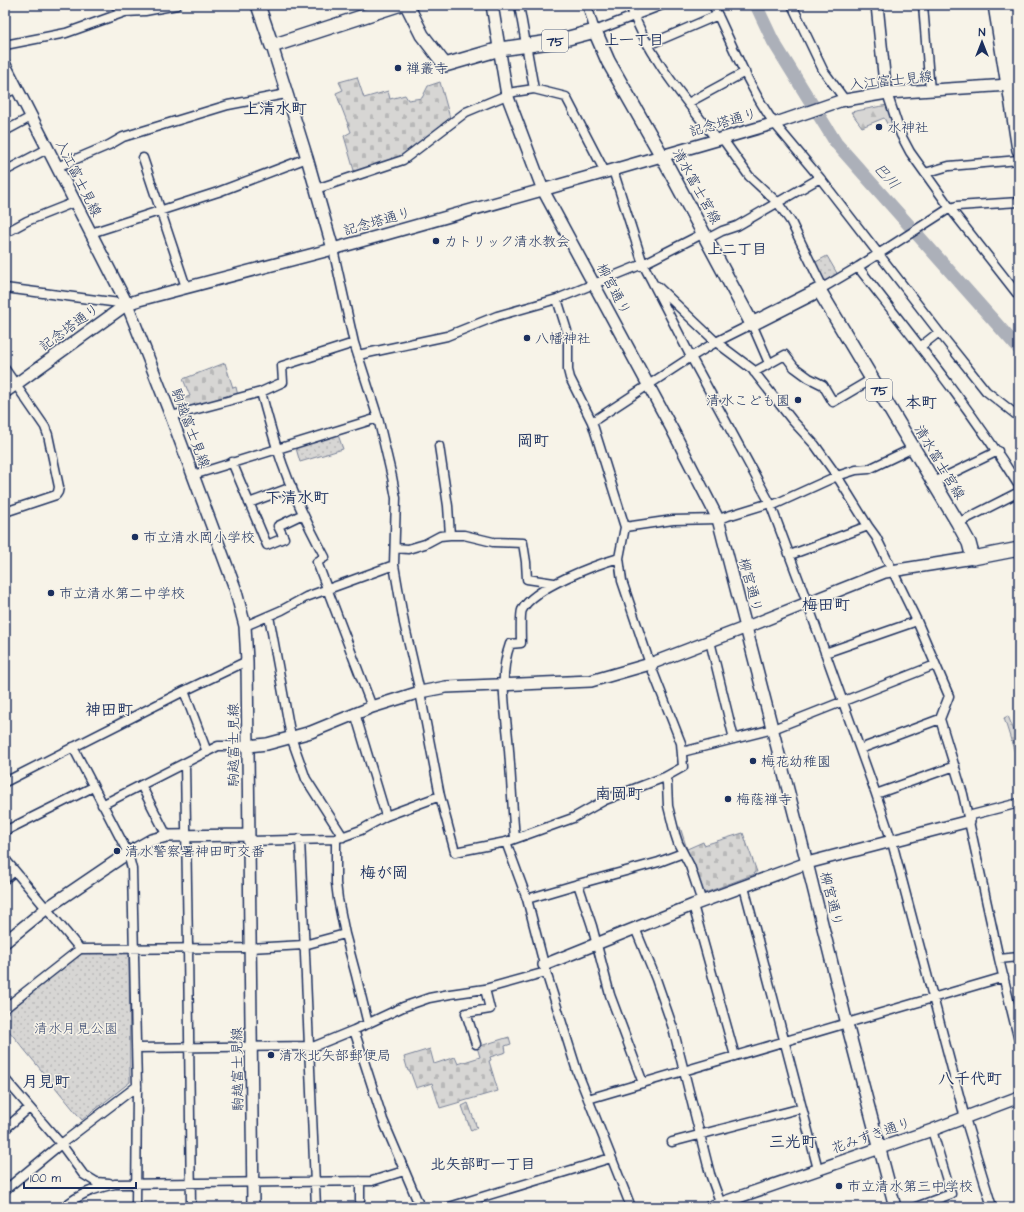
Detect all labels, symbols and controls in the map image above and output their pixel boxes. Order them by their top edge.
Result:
north arrow [962,22,1002,62]
text: N [979,25,986,40]
road number: 75 [542,30,568,52]
district label: 上一丁目 [604,30,664,51]
place label: 禅叢寺 [406,59,448,79]
marker: 禅叢寺 [393,63,403,73]
street label: 入江富士見線 [848,67,934,95]
district label: 上清水町 [243,98,307,120]
street label: 記念塔通り [687,104,760,142]
place label: 水神社 [887,118,929,138]
marker: 水神社 [874,122,884,132]
street label: 入江富士見線 [50,136,106,220]
street label: 清水富士宮線 [667,145,725,228]
water label: 巴川 [869,158,904,195]
street label: 記念塔通り [341,203,414,241]
place label: カトリック清水教会 [444,232,570,252]
marker: カトリック清水教会 [431,236,441,246]
district label: 上二丁目 [707,239,767,260]
street label: 柳宮通り [591,260,635,319]
street label: 記念塔通り [35,299,104,356]
place label: 八幡神社 [535,329,591,349]
marker: 八幡神社 [522,333,532,343]
road number: 75 [866,379,892,401]
street label: 駒越富士見線 [166,386,214,471]
place label: 清水こども園 [706,391,790,411]
district label: 本町 [905,392,937,414]
marker: 清水こども園 [793,395,803,405]
street label: 清水富士宮線 [909,421,969,504]
district label: 岡町 [517,430,549,452]
district label: 下清水町 [265,487,329,509]
place label: 市立清水岡小学校 [143,528,255,548]
marker: 市立清水岡小学校 [130,532,140,542]
street label: 柳宮通り [733,556,767,615]
place label: 市立清水第二中学校 [59,584,185,604]
marker: 市立清水第二中学校 [46,588,56,598]
district label: 梅田町 [802,594,850,616]
district label: 神田町 [85,699,133,721]
street label: 駒越富士見線 [224,703,244,787]
place label: 梅花幼稚園 [761,752,831,772]
marker: 梅花幼稚園 [748,756,758,766]
district label: 南岡町 [595,783,643,805]
place label: 梅蔭禅寺 [736,790,792,810]
marker: 梅蔭禅寺 [723,794,733,804]
place label: 清水警察署神田町交番 [125,842,265,862]
marker: 清水警察署神田町交番 [112,846,122,856]
district label: 梅が岡 [360,862,408,884]
street label: 柳宮通り [815,870,848,929]
park label: 清水月見公園 [34,1019,118,1039]
street label: 駒越富士見線 [227,1027,249,1111]
place label: 清水北矢部郵便局 [279,1046,391,1066]
marker: 清水北矢部郵便局 [266,1050,276,1060]
district label: 八千代町 [938,1068,1002,1090]
district label: 月見町 [22,1071,70,1093]
street label: 花みずき通り [829,1113,914,1159]
district label: 三光町 [769,1131,817,1153]
district label: 北矢部町一丁目 [430,1154,536,1175]
scale bar [24,1164,136,1190]
text: 100 m [30,1170,61,1187]
place label: 市立清水第三中学校 [847,1177,973,1197]
marker: 市立清水第三中学校 [834,1181,844,1191]

